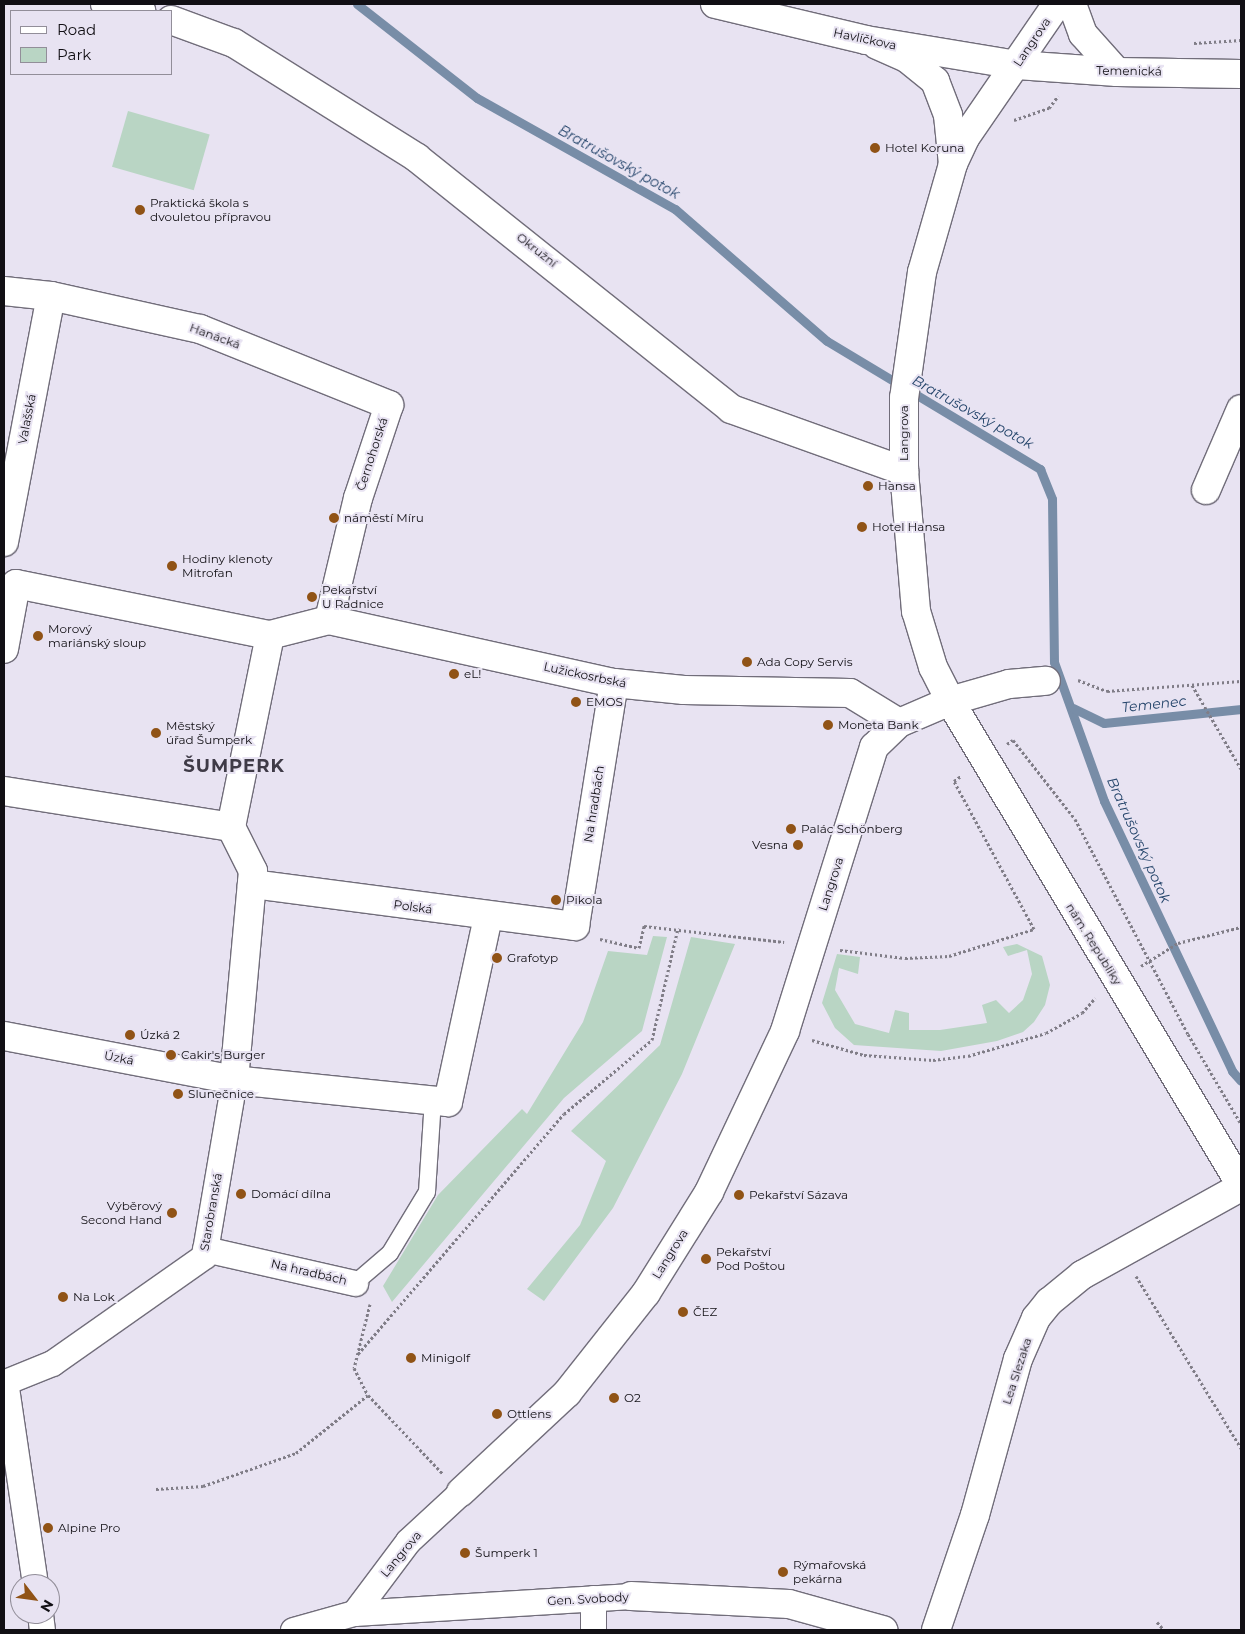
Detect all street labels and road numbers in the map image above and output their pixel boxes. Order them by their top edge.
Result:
street label: Langrova [1010,15,1054,69]
street label: Havlíčkova [832,25,898,53]
street label: Temenická [1096,63,1162,79]
street label: Okružní [514,230,560,270]
street label: Hanácká [188,320,242,352]
street label: Valašská [15,393,39,445]
street label: Langrova [897,405,911,461]
street label: Černohorská [353,415,391,493]
street label: Lužickosrbská [542,659,628,691]
street label: Na hradbách [581,765,607,843]
street label: Langrova [816,855,846,913]
street label: Polská [393,897,433,917]
street label: nám. Republiky [1063,900,1125,988]
street label: Úzká [103,1048,135,1068]
street label: Starobranská [197,1172,225,1252]
street label: Langrova [649,1227,691,1281]
street label: Na hradbách [270,1256,348,1288]
street label: Lea Slezaka [999,1336,1035,1406]
street label: Langrova [378,1528,424,1580]
street label: Gen. Svobody [547,1590,629,1608]

